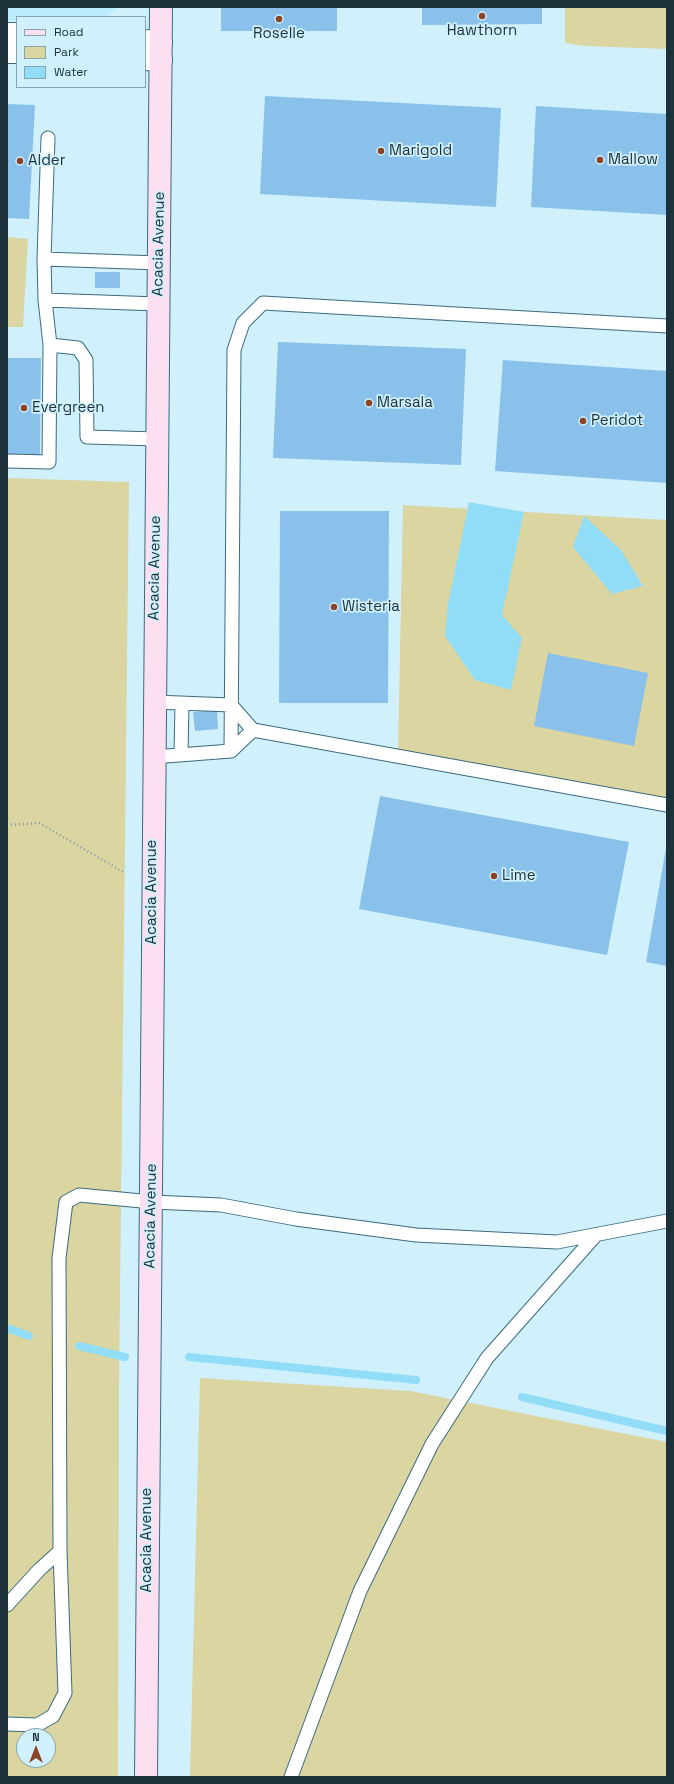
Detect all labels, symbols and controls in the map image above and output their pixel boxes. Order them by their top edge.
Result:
marker: Hawthorn [477,11,487,21]
marker: Roselle [274,14,284,24]
legend [16,16,146,88]
place label: Hawthorn [447,22,517,40]
text: Road [54,24,83,40]
place label: Roselle [253,25,305,43]
text: Park [54,44,79,60]
text: Water [54,64,88,80]
place label: Marigold [389,142,452,160]
marker: Marigold [376,146,386,156]
place label: Mallow [608,151,658,169]
place label: Alder [28,152,65,170]
marker: Mallow [595,155,605,165]
marker: Alder [15,156,25,166]
street label: Acacia Avenue [149,191,169,297]
place label: Marsala [377,394,433,412]
marker: Marsala [364,398,374,408]
place label: Evergreen [32,399,104,417]
marker: Evergreen [19,403,29,413]
place label: Peridot [591,412,644,430]
marker: Peridot [578,416,588,426]
street label: Acacia Avenue [145,515,165,621]
place label: Wisteria [342,598,400,616]
marker: Wisteria [329,602,339,612]
street label: Acacia Avenue [143,840,161,944]
place label: Lime [502,867,536,885]
marker: Lime [489,871,499,881]
street label: Acacia Avenue [141,1163,161,1269]
street label: Acacia Avenue [138,1488,156,1592]
north arrow [16,1728,56,1768]
text: N [32,1730,40,1744]

